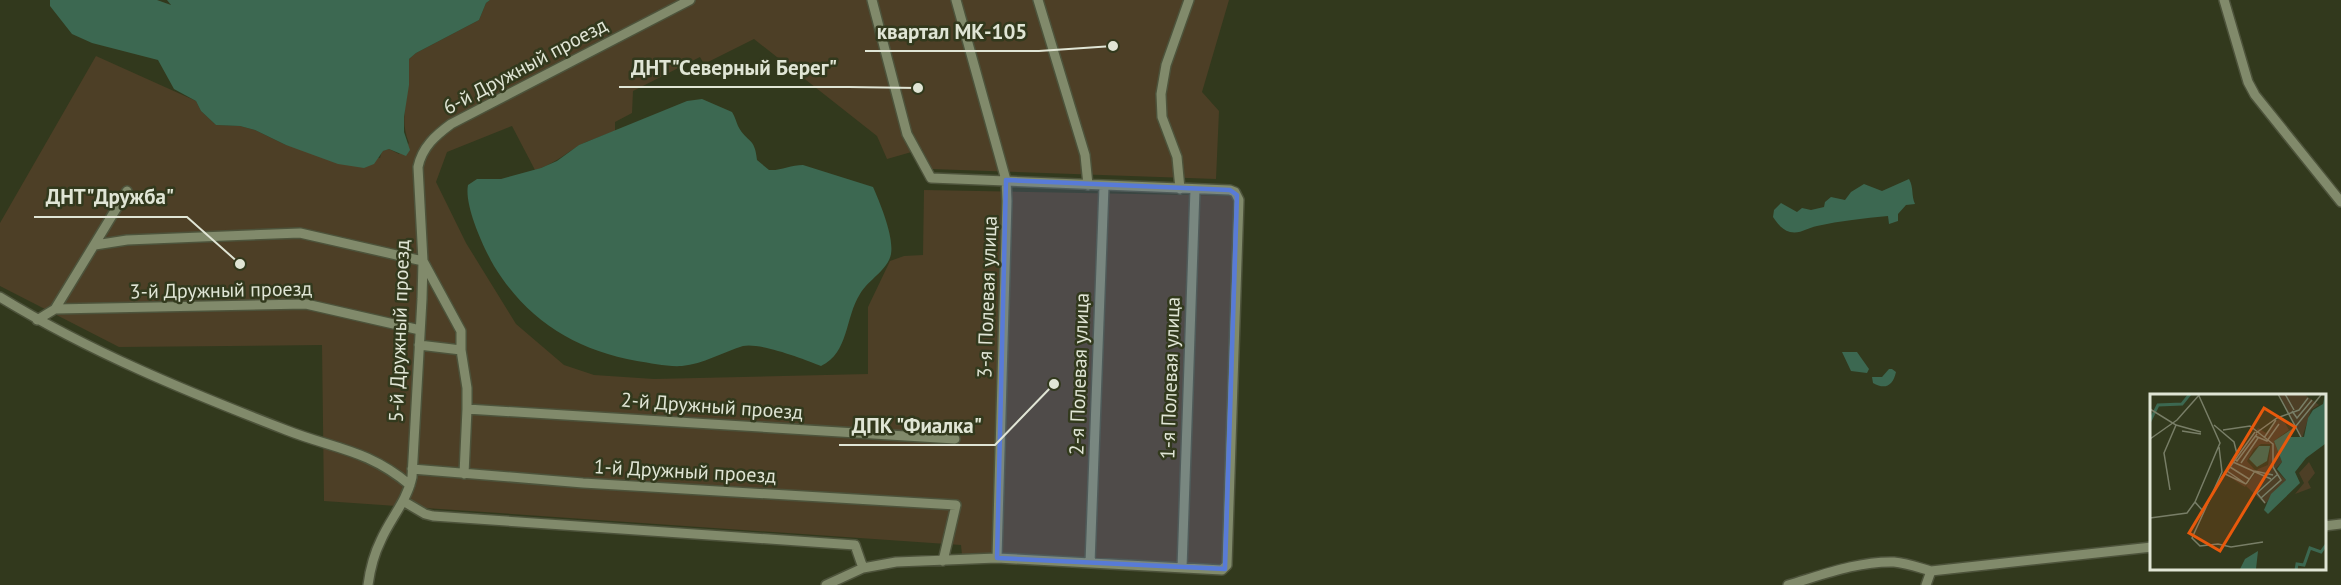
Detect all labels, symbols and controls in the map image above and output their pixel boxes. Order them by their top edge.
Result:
street label: 6-й Дружный проезд [438,12,612,120]
callout: квартал МК-105 [865,12,1039,51]
text: квартал МК-105 [877,18,1027,45]
callout: ДНТ"Северный Берег" [619,48,849,87]
text: ДНТ"Северный Берег" [631,54,837,81]
callout: ДНТ"Дружба" [34,178,187,217]
text: ДНТ"Дружба" [46,183,174,210]
street label: 3-я Полевая улица [971,215,1003,379]
street label: 5-й Дружный проезд [383,239,415,423]
street label: 3-й Дружный проезд [129,275,313,305]
street label: 2-я Полевая улица [1063,292,1095,456]
street label: 1-я Полевая улица [1154,296,1186,460]
street label: 2-й Дружный проезд [620,387,804,425]
inset map [2150,394,2326,570]
callout: ДПК "Фиалка" [839,406,995,445]
text: ДПК "Фиалка" [852,412,982,439]
street label: 1-й Дружный проезд [593,453,777,489]

